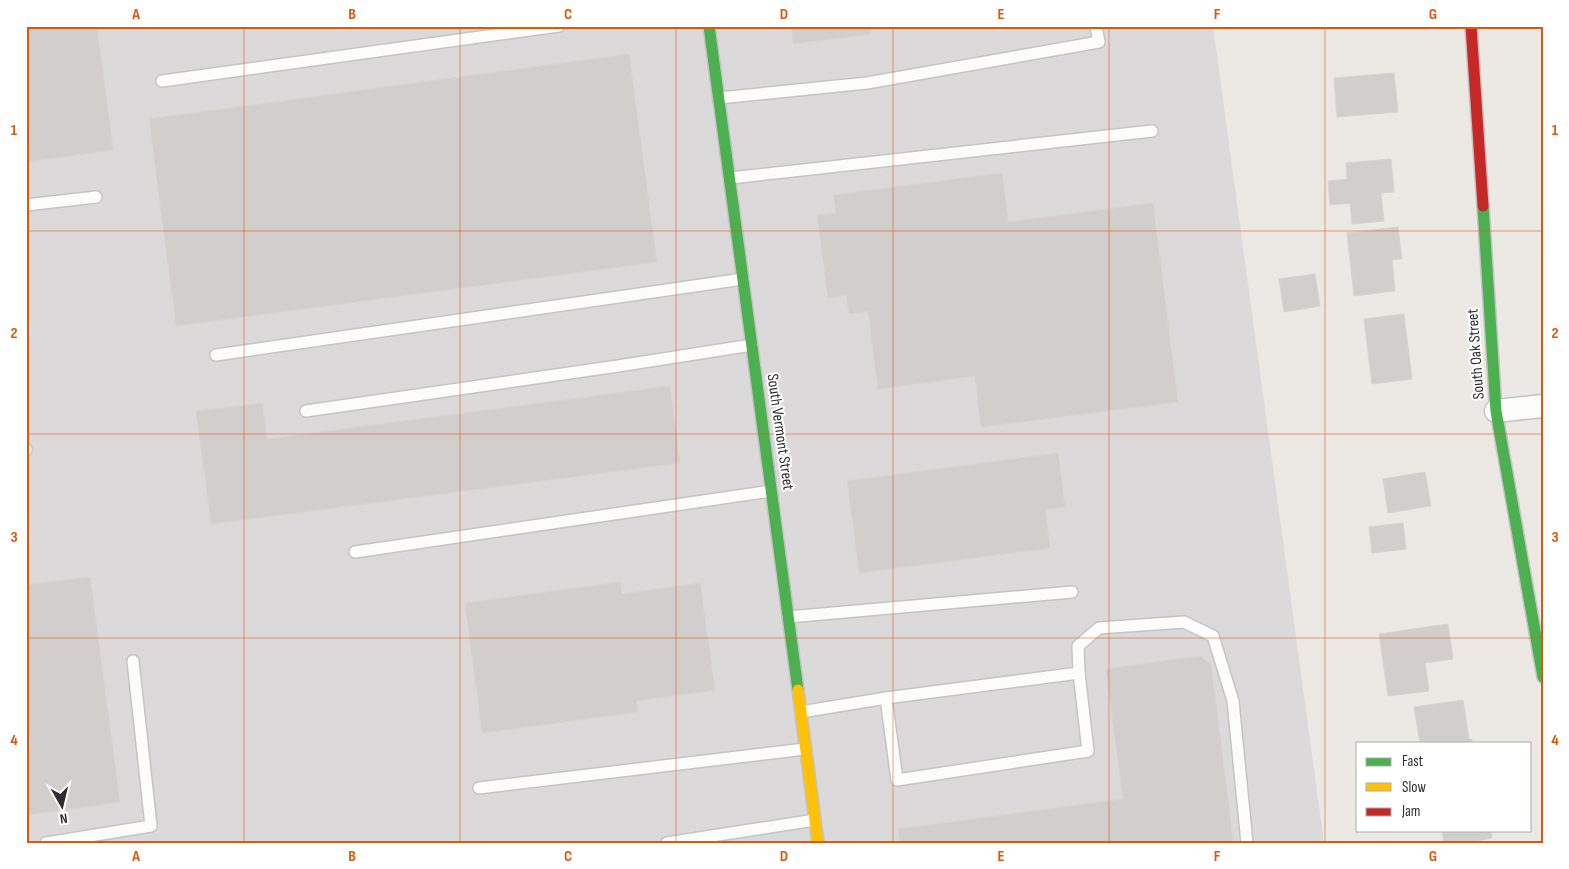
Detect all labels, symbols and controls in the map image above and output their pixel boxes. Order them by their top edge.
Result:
text: A [131,5,140,24]
text: B [348,5,356,24]
text: C [564,5,572,24]
text: D [780,5,788,24]
text: E [998,5,1005,24]
text: F [1214,5,1221,24]
text: G [1429,5,1437,24]
text: 1 [11,121,18,140]
text: 1 [1552,121,1559,140]
street label: South Oak Street [1463,308,1489,400]
text: 2 [10,324,18,343]
text: 2 [1551,324,1559,343]
street label: South Vermont Street [762,373,798,491]
text: 3 [10,528,18,547]
text: 3 [1551,528,1559,547]
text: 4 [10,731,18,750]
text: 4 [1551,731,1559,750]
legend [1356,742,1532,832]
text: Fast [1402,752,1424,771]
text: Slow [1402,778,1426,797]
north arrow [38,782,88,832]
text: Jam [1401,802,1420,821]
text: N [59,809,69,827]
text: A [131,847,140,866]
text: B [348,847,356,866]
text: C [564,847,572,866]
text: D [780,847,788,866]
text: E [998,847,1005,866]
text: F [1214,847,1221,866]
text: G [1429,847,1437,866]

